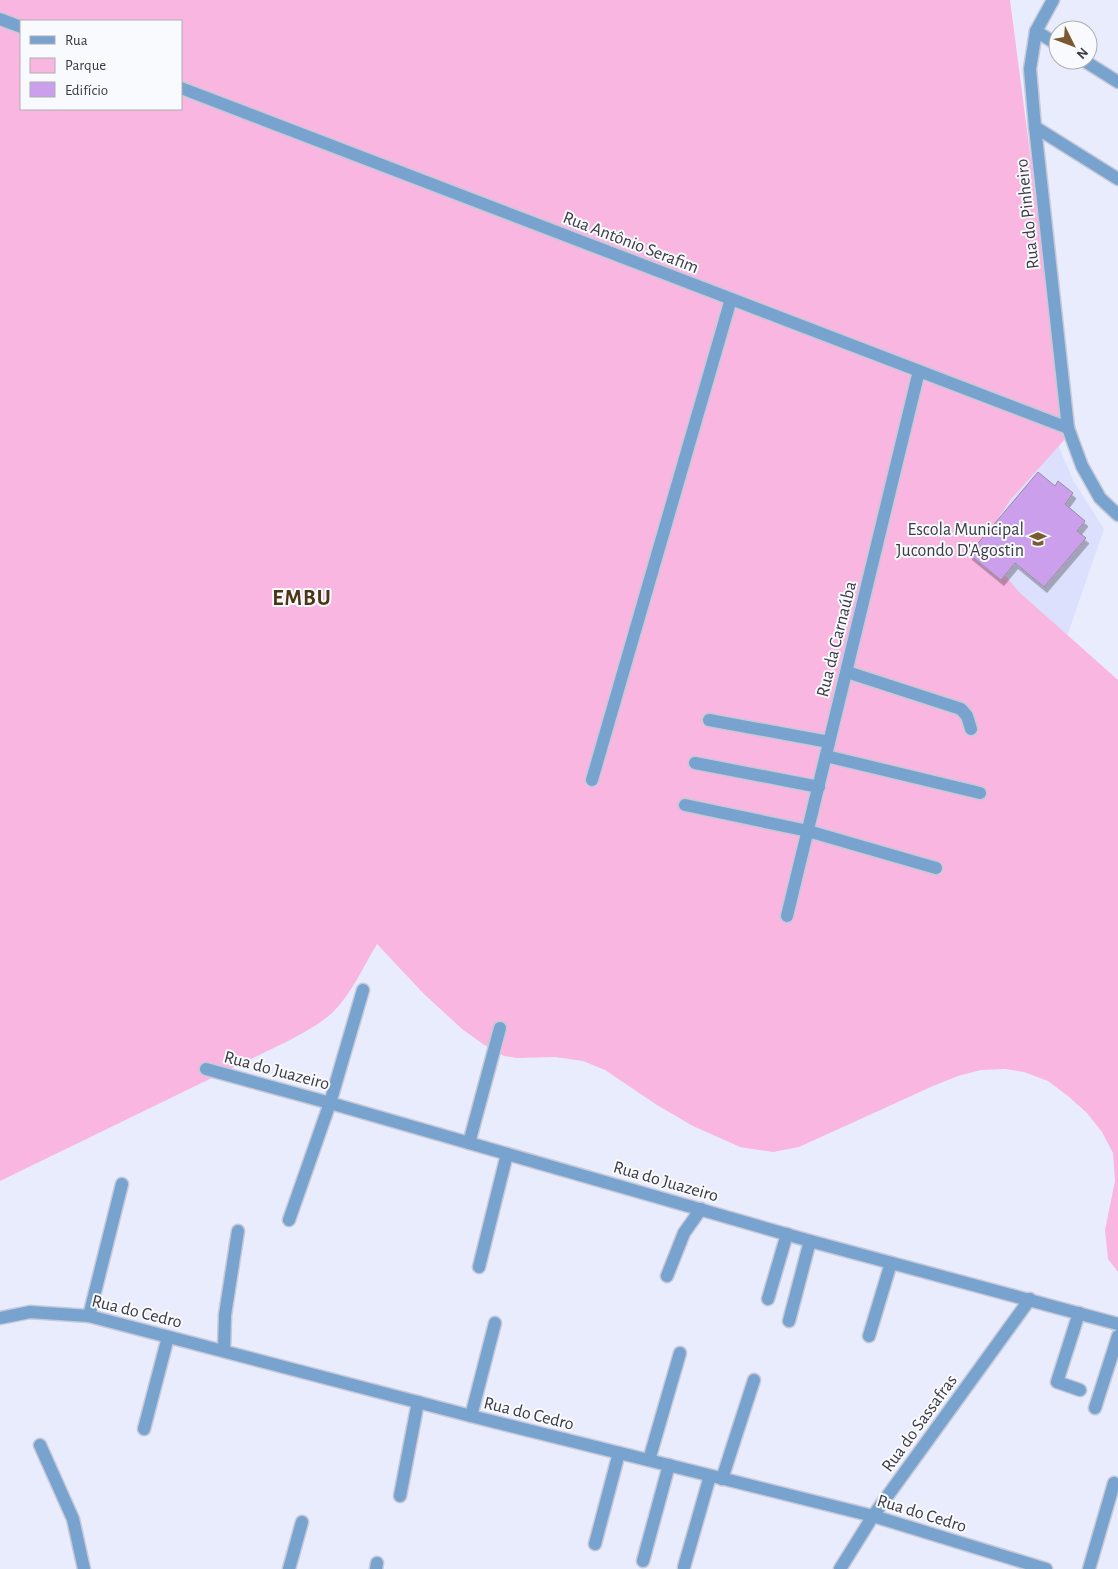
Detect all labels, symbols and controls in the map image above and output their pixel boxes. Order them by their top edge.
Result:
legend [20,20,182,110]
north arrow [1048,20,1098,70]
text: Rua [65,33,88,48]
text: N [1073,45,1090,61]
text: Parque [65,58,106,73]
text: Edifício [65,83,108,98]
street label: Rua do Pinheiro [1013,158,1043,270]
street label: Rua Antônio Serafim [560,209,701,277]
place label: Escola Municipal Jucondo D'Agostin [896,521,1024,560]
school or university icon: Escola Municipal Jucondo D'Agostin [1028,529,1048,549]
street label: Rua da Carnaúba [814,580,860,699]
district label: EMBU [272,587,332,609]
street label: Rua do Juazeiro [222,1048,332,1094]
street label: Rua do Juazeiro [611,1158,721,1206]
street label: Rua do Cedro [90,1292,184,1332]
street label: Rua do Sassafras [879,1372,961,1475]
street label: Rua do Cedro [482,1394,576,1434]
street label: Rua do Cedro [875,1492,969,1536]

